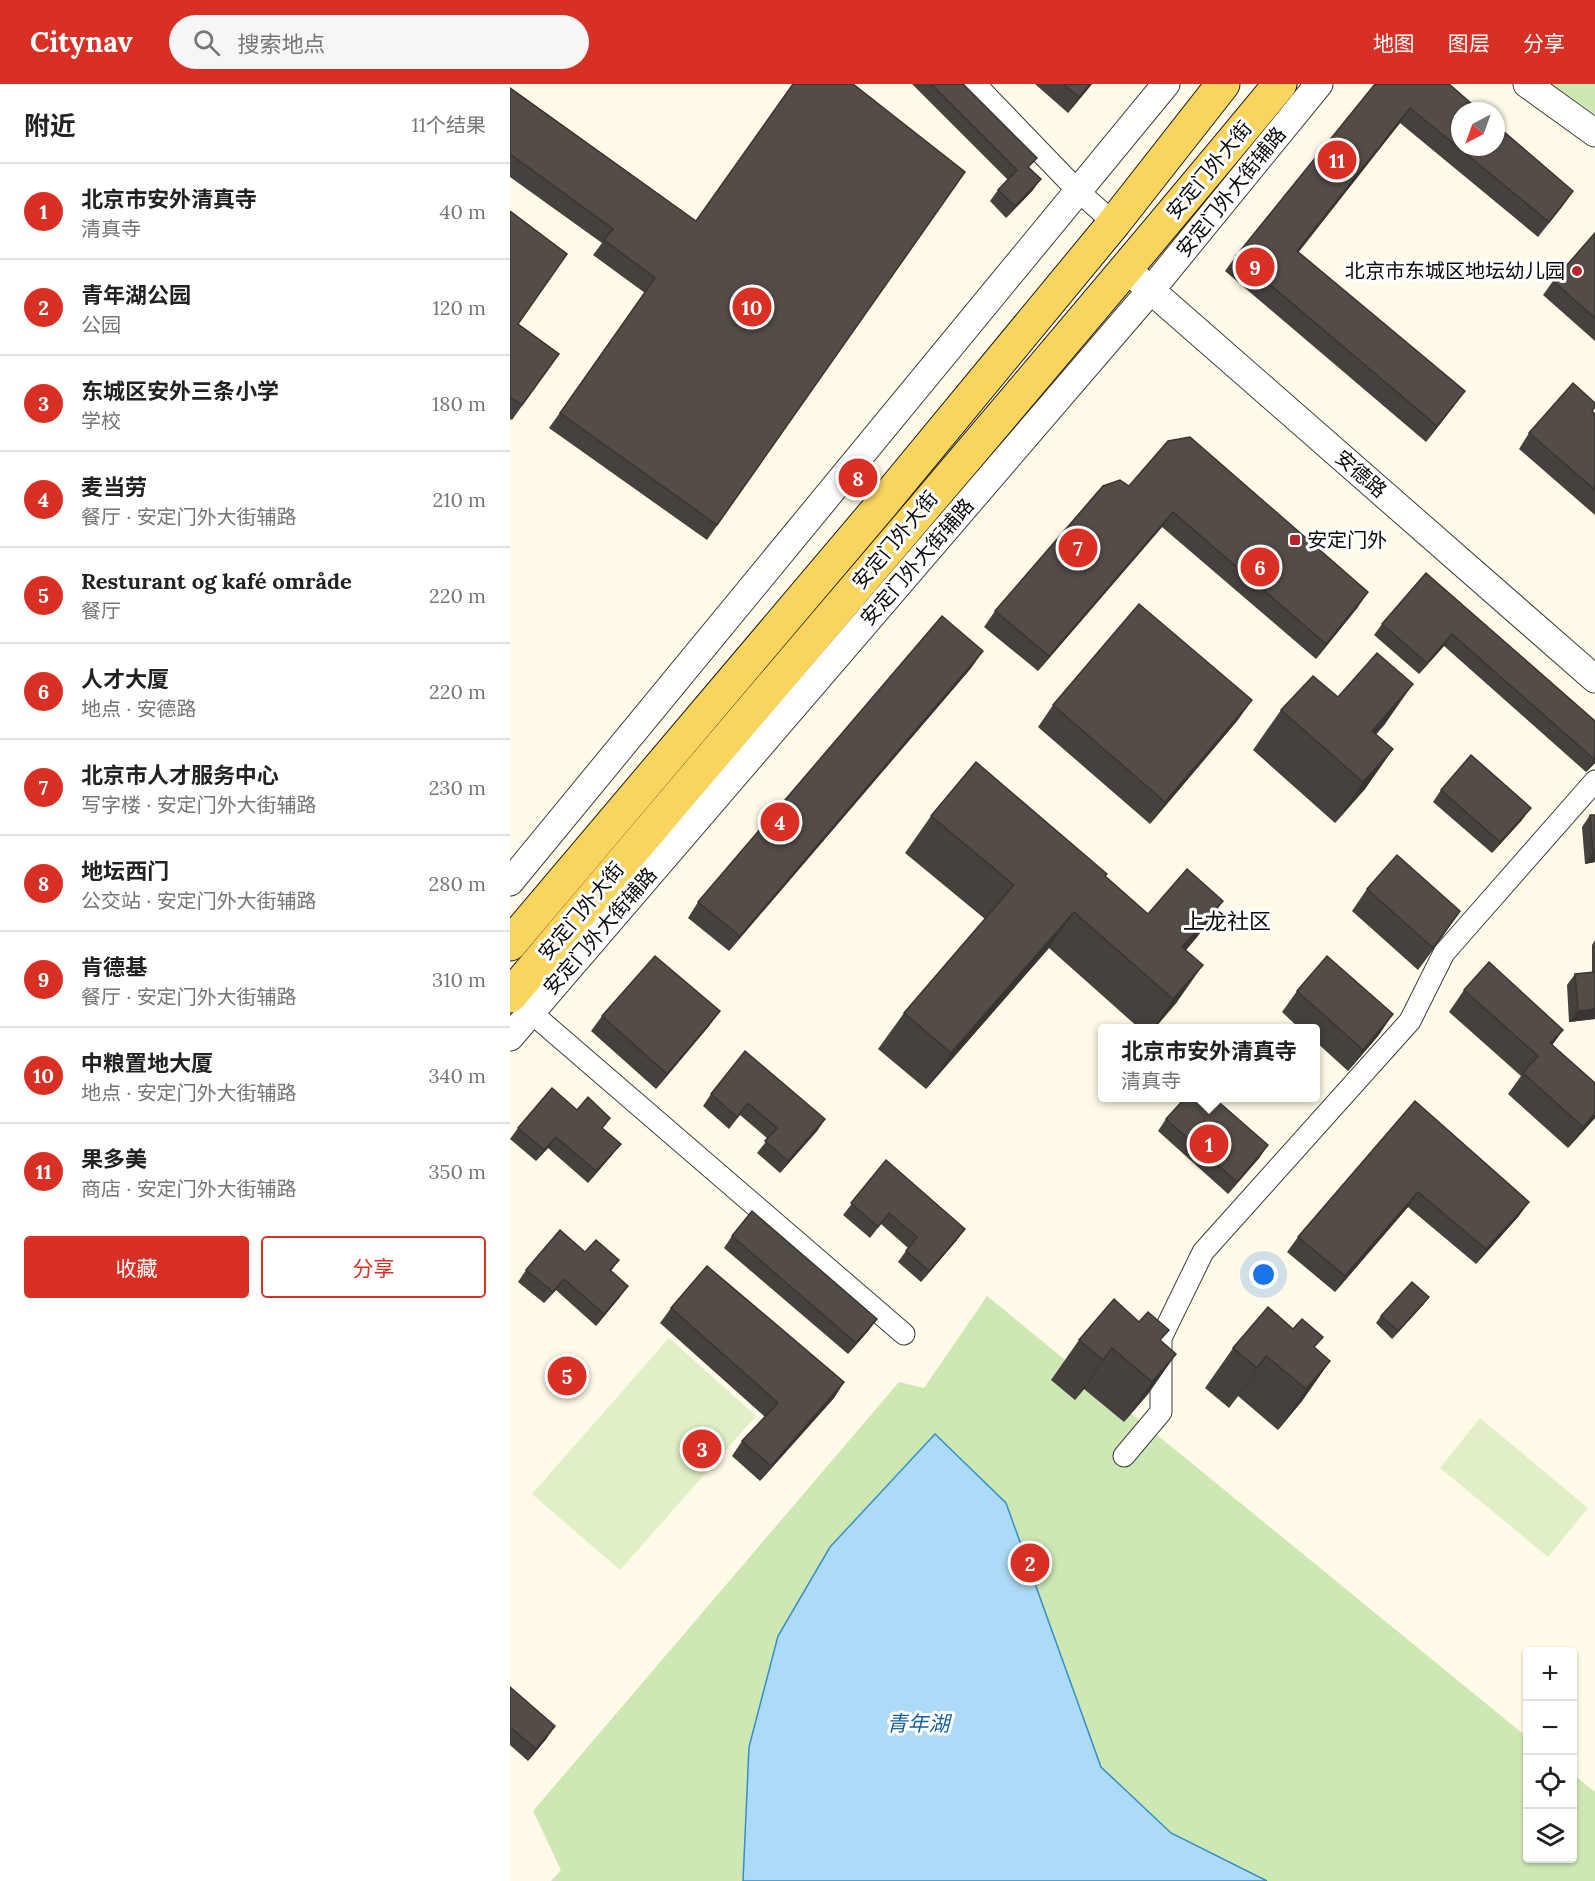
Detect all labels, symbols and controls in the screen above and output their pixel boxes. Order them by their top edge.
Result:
search box [169,15,589,69]
text: Citynav [30,24,133,60]
icon: search [190,26,223,59]
text: 搜索地点 [238,30,326,58]
text: 地图 [1373,30,1415,57]
text: 图层 [1448,30,1490,57]
text: 分享 [1523,30,1565,57]
north arrow [1451,102,1505,156]
text: 附近 [24,109,76,142]
text: 11个结果 [411,112,486,137]
street label: 安定门外大街 [1160,116,1257,224]
street label: 安定门外大街辅路 [1171,122,1291,262]
pin: 11 [1318,138,1356,182]
text: 北京市安外清真寺 [81,185,257,213]
text: 1 [39,199,48,224]
text: 40 m [440,199,486,224]
text: 清真寺 [81,216,141,241]
pin: 9 [1236,244,1274,290]
place label: 北京市东城区地坛幼儿园 [1345,258,1565,283]
marker: 北京市东城区地坛幼儿园 [1570,264,1584,278]
text: 青年湖公园 [81,281,191,309]
pin: 10 [732,284,772,330]
text: 2 [38,295,49,320]
text: 120 m [432,295,486,320]
text: 公园 [81,312,121,337]
text: 东城区安外三条小学 [81,377,279,405]
text: 3 [38,391,49,416]
text: 180 m [432,391,486,416]
text: 学校 [81,408,121,433]
street label: 安德路 [1330,445,1392,503]
pin: 8 [838,456,878,500]
text: 麦当劳 [81,473,147,501]
street label: 安定门外大街 [846,486,943,594]
text: 4 [38,487,49,512]
text: 210 m [432,487,486,512]
street label: 安定门外大街辅路 [855,493,979,630]
text: 餐厅 · 安定门外大街辅路 [81,504,297,529]
pin: 7 [1058,526,1098,570]
place label: 安定门外 [1307,527,1387,552]
marker: 安定门外 [1288,533,1302,547]
pin: 6 [1240,544,1280,590]
text: Resturant og kafé område [81,567,352,595]
text: 5 [38,583,49,608]
text: 220 m [429,583,486,608]
text: 餐厅 [81,598,121,623]
text: 人才大厦 [81,665,169,693]
text: 6 [38,679,49,704]
text: 220 m [429,679,486,704]
text: 地点 · 安德路 [81,696,197,721]
text: 北京市人才服务中心 [81,761,279,789]
text: 7 [39,775,48,800]
text: 230 m [429,775,486,800]
text: 写字楼 · 安定门外大街辅路 [81,792,317,817]
pin: 4 [760,800,800,844]
text: 地坛西门 [81,857,169,885]
street label: 安定门外大街 [532,857,629,965]
street label: 安定门外大街辅路 [538,862,662,999]
text: 8 [38,871,49,896]
text: 280 m [428,871,486,896]
text: 公交站 · 安定门外大街辅路 [81,888,317,913]
district label: 上龙社区 [1183,907,1271,935]
text: 肯德基 [81,953,147,981]
text: 9 [38,967,49,992]
text: 310 m [432,967,486,992]
text: 餐厅 · 安定门外大街辅路 [81,984,297,1009]
popup [1098,1024,1320,1102]
text: 北京市安外清真寺 [1121,1037,1297,1065]
text: 中粮置地大厦 [81,1049,213,1077]
text: 10 [33,1063,54,1088]
text: 340 m [428,1063,486,1088]
text: 清真寺 [1121,1068,1181,1093]
text: 地点 · 安定门外大街辅路 [81,1080,297,1105]
pin: 1 [1190,1122,1228,1166]
text: 果多美 [81,1145,147,1173]
text: 11 [35,1159,52,1184]
text: 350 m [428,1159,486,1184]
text: 商店 · 安定门外大街辅路 [81,1176,297,1201]
button: 收藏 [24,1236,249,1298]
button: 分享 [261,1236,486,1298]
your location [1249,1260,1278,1289]
pin: 5 [548,1354,586,1398]
pin: 3 [682,1426,722,1472]
pin: 2 [1010,1540,1050,1586]
map controls [1523,1647,1577,1863]
button: + [1523,1647,1577,1701]
button: − [1523,1701,1577,1755]
water label: 青年湖 [887,1710,952,1737]
button: locate [1523,1755,1577,1809]
button: layers [1523,1809,1577,1863]

